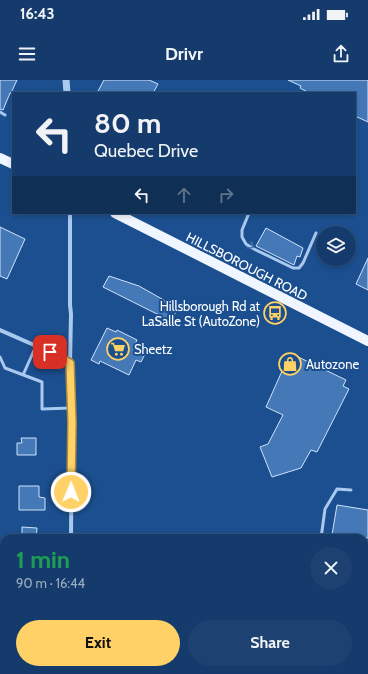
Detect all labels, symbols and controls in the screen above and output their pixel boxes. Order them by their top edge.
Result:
text: 16:43 [20,5,55,23]
icon: menu [16,43,38,65]
text: Drivr [165,43,203,65]
icon: share [330,43,352,65]
text: 80 m [94,106,161,140]
icon: left [28,108,80,160]
text: Quebec Drive [94,140,198,162]
icon: left [131,184,153,206]
icon: ahead [173,184,195,206]
icon: right [215,184,237,206]
map controls [316,226,356,266]
button: layers [316,226,356,266]
street label: HILLSBOROUGH ROAD [184,228,310,304]
one-way arrow [247,241,254,248]
place label: Hillsborough Rd at LaSalle St (AutoZone) [142,298,261,329]
bus stop icon: Hillsborough Rd at LaSalle St (AutoZone) [262,300,288,326]
pin [33,335,67,369]
supermarket icon: Sheetz [105,336,131,362]
icon: arrive [39,341,61,363]
place label: Sheetz [134,341,172,357]
shop icon: Autozone [277,351,303,377]
place label: Autozone [306,356,359,372]
position arrow [50,471,92,513]
text: 1 min [16,545,70,574]
button: close [310,547,352,589]
text: 90 m · 16:44 [16,575,85,591]
button: Exit [16,620,180,666]
button: Share [188,620,352,666]

